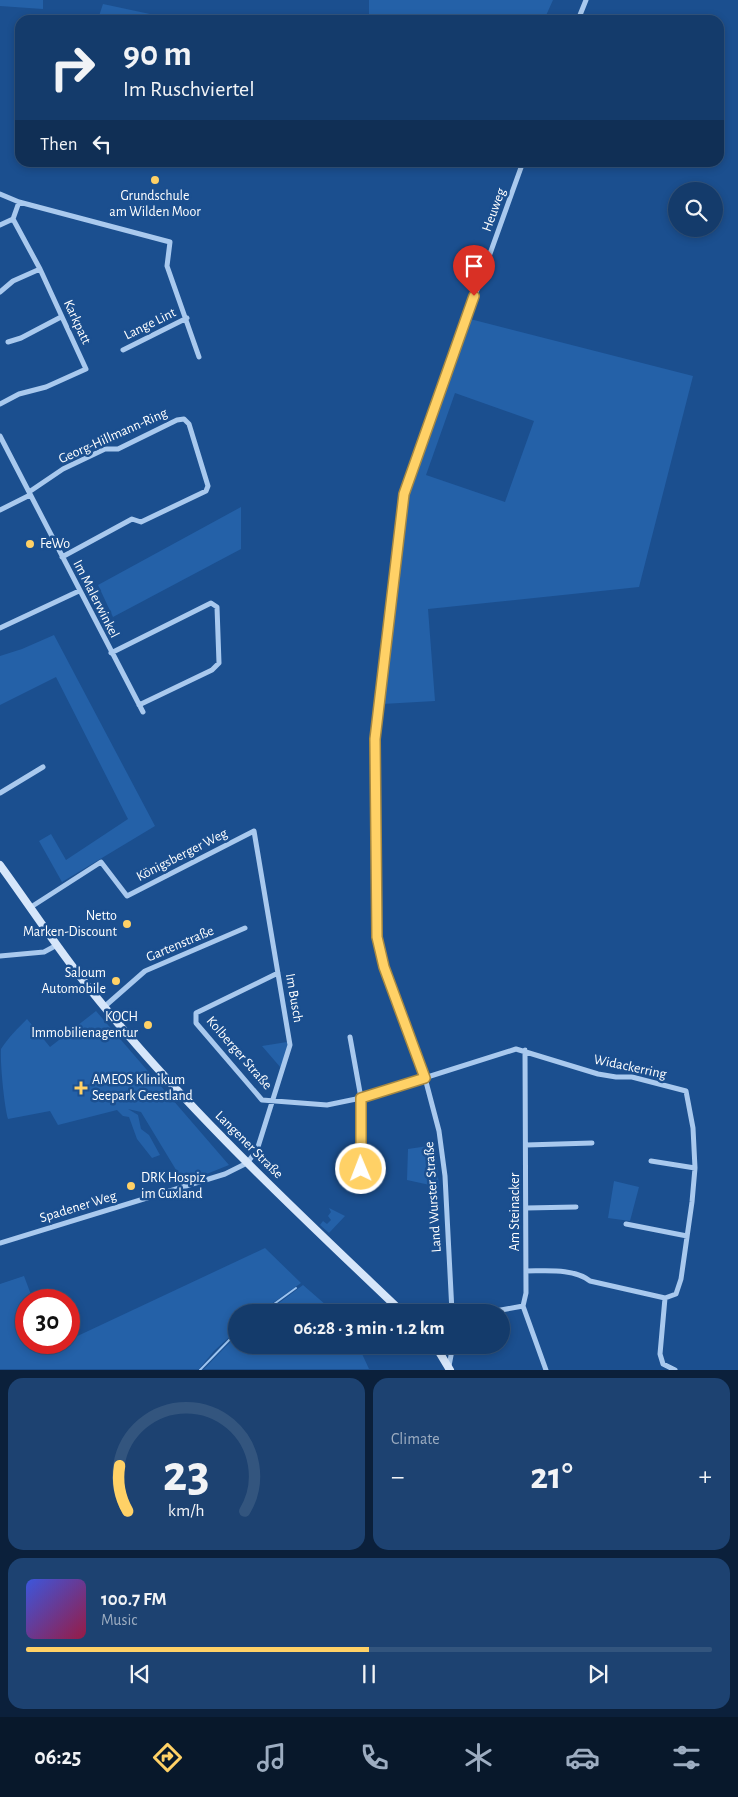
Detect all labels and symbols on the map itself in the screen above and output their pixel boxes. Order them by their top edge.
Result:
marker: Grundschule am Wilden Moor [149,174,161,186]
street label: Heuweg [480,186,508,234]
place label: Grundschule am Wilden Moor [109,189,201,219]
pin [453,245,495,296]
street label: Karkpatt [61,298,94,347]
street label: Lange Lint [122,305,179,343]
street label: Georg-Hillmann-Ring [57,406,170,466]
place label: FeWo [40,537,70,551]
marker: FeWo [24,538,36,550]
street label: Im Malerwinkel [70,558,122,640]
street label: Königsberger Weg [134,826,230,884]
place label: Netto Marken-Discount [23,909,118,939]
marker: Netto Marken-Discount [121,918,133,930]
street label: Gartenstraße [144,924,216,964]
place label: Saloum Automobile [41,966,106,996]
street label: Im Busch [283,972,305,1024]
marker: Saloum Automobile [110,975,122,987]
place label: KOCH Immobilienagentur [31,1010,138,1040]
street label: Kolberger Straße [204,1014,274,1092]
marker: KOCH Immobilienagentur [142,1019,154,1031]
street label: Widackerring [592,1052,668,1082]
place label: AMEOS Klinikum Seepark Geestland [92,1073,193,1103]
marker: AMEOS Klinikum Seepark Geestland [74,1081,88,1095]
street label: Langener Straße [212,1108,286,1182]
street label: Land Wurster Straße [422,1141,444,1253]
position arrow [334,1142,386,1194]
place label: DRK Hospiz im Cuxland [141,1171,206,1201]
street label: Am Steinacker [508,1172,522,1251]
marker: DRK Hospiz im Cuxland [125,1180,137,1192]
street label: Spadener Weg [38,1189,118,1225]
speed limit sign: 30 [15,1289,80,1354]

